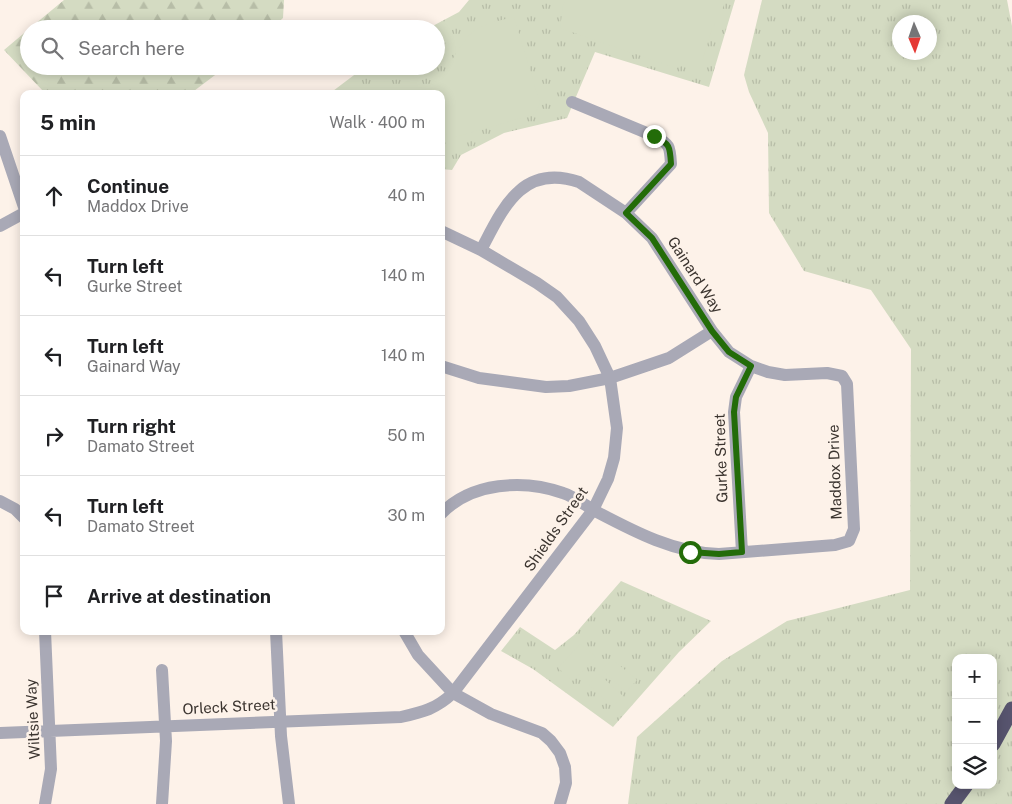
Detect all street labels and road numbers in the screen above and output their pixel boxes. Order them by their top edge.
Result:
street label: Gainard Way [664,233,726,316]
street label: Gurke Street [710,413,731,503]
street label: Maddox Drive [824,424,845,520]
street label: Shields Street [520,483,591,574]
street label: Wiltsie Way [22,678,43,760]
street label: Orleck Street [182,696,276,717]

